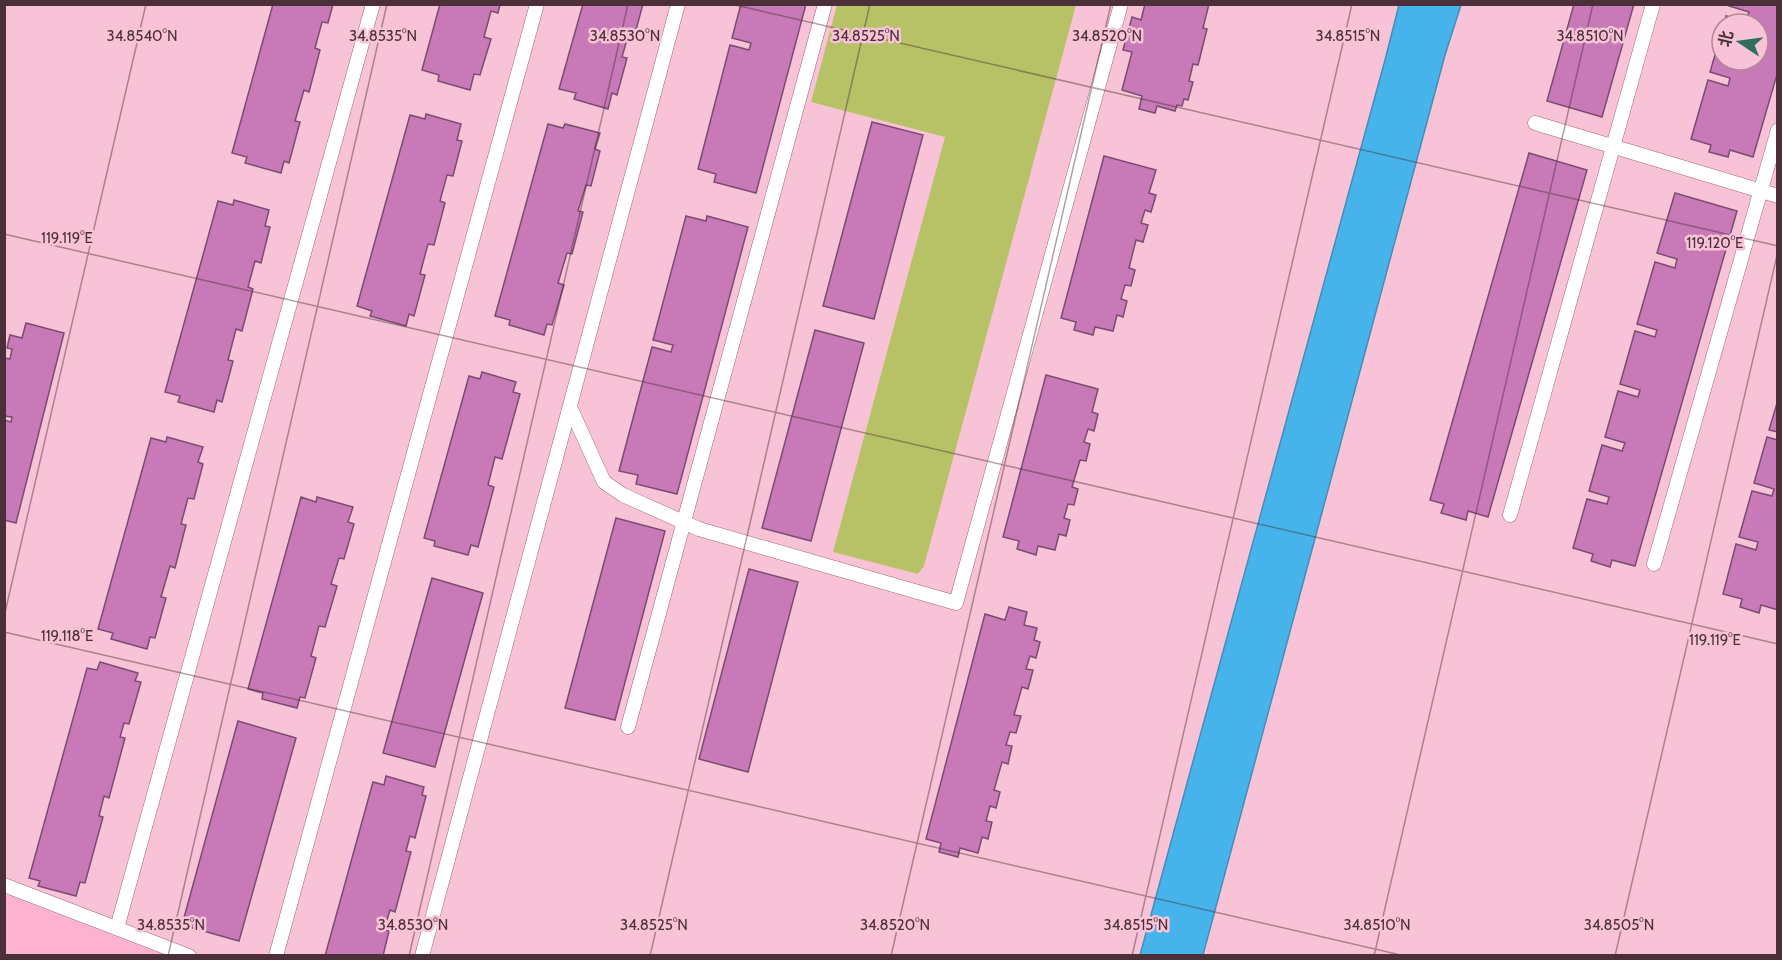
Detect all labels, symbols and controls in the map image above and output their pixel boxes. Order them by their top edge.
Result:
north arrow [1710,12,1770,72]
text: 34.8540°N [107,27,177,45]
text: 34.8535°N [349,27,417,45]
text: 34.8530°N [590,27,660,45]
text: 34.8525°N [832,27,900,45]
text: 34.8520°N [1072,27,1142,45]
text: 34.8515°N [1316,27,1380,45]
text: 34.8510°N [1556,27,1624,45]
text: 北 [1715,29,1737,49]
text: 119.119°E [41,229,93,247]
text: 119.120°E [1687,234,1743,252]
text: 119.118°E [41,627,93,645]
text: 119.119°E [1689,631,1741,649]
text: 34.8535°N [137,916,205,934]
text: 34.8530°N [378,916,448,934]
text: 34.8525°N [620,916,688,934]
text: 34.8520°N [860,916,930,934]
text: 34.8515°N [1104,916,1168,934]
text: 34.8510°N [1343,916,1411,934]
text: 34.8505°N [1584,916,1654,934]

